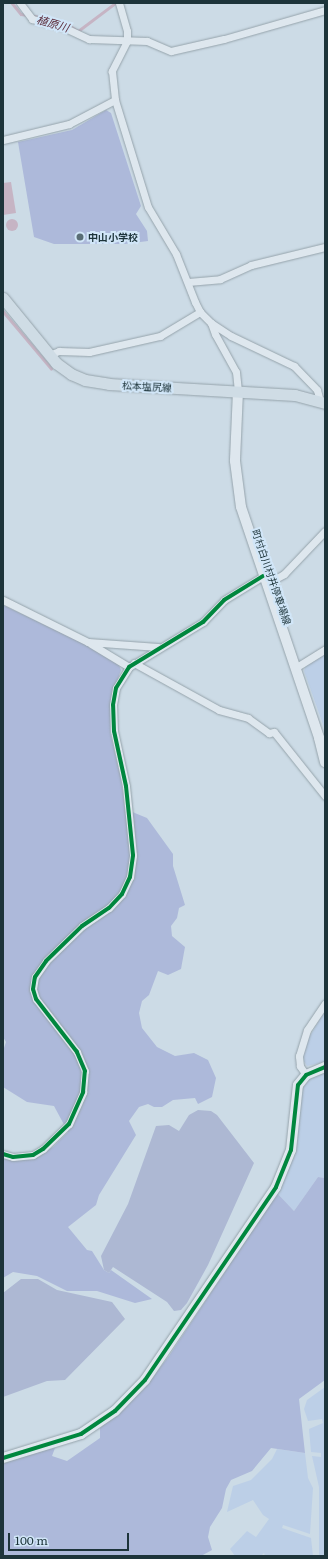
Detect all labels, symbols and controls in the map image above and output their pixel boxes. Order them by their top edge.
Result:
water label: 植原川 [35,12,71,34]
place label: 中山小学校 [88,231,138,243]
marker: 中山小学校 [75,232,85,242]
street label: 松本塩尻線 [122,379,172,393]
street label: 町村白川村井停車場線 [250,528,294,626]
scale bar [10,1525,131,1551]
text: 100 m [15,1531,48,1549]

